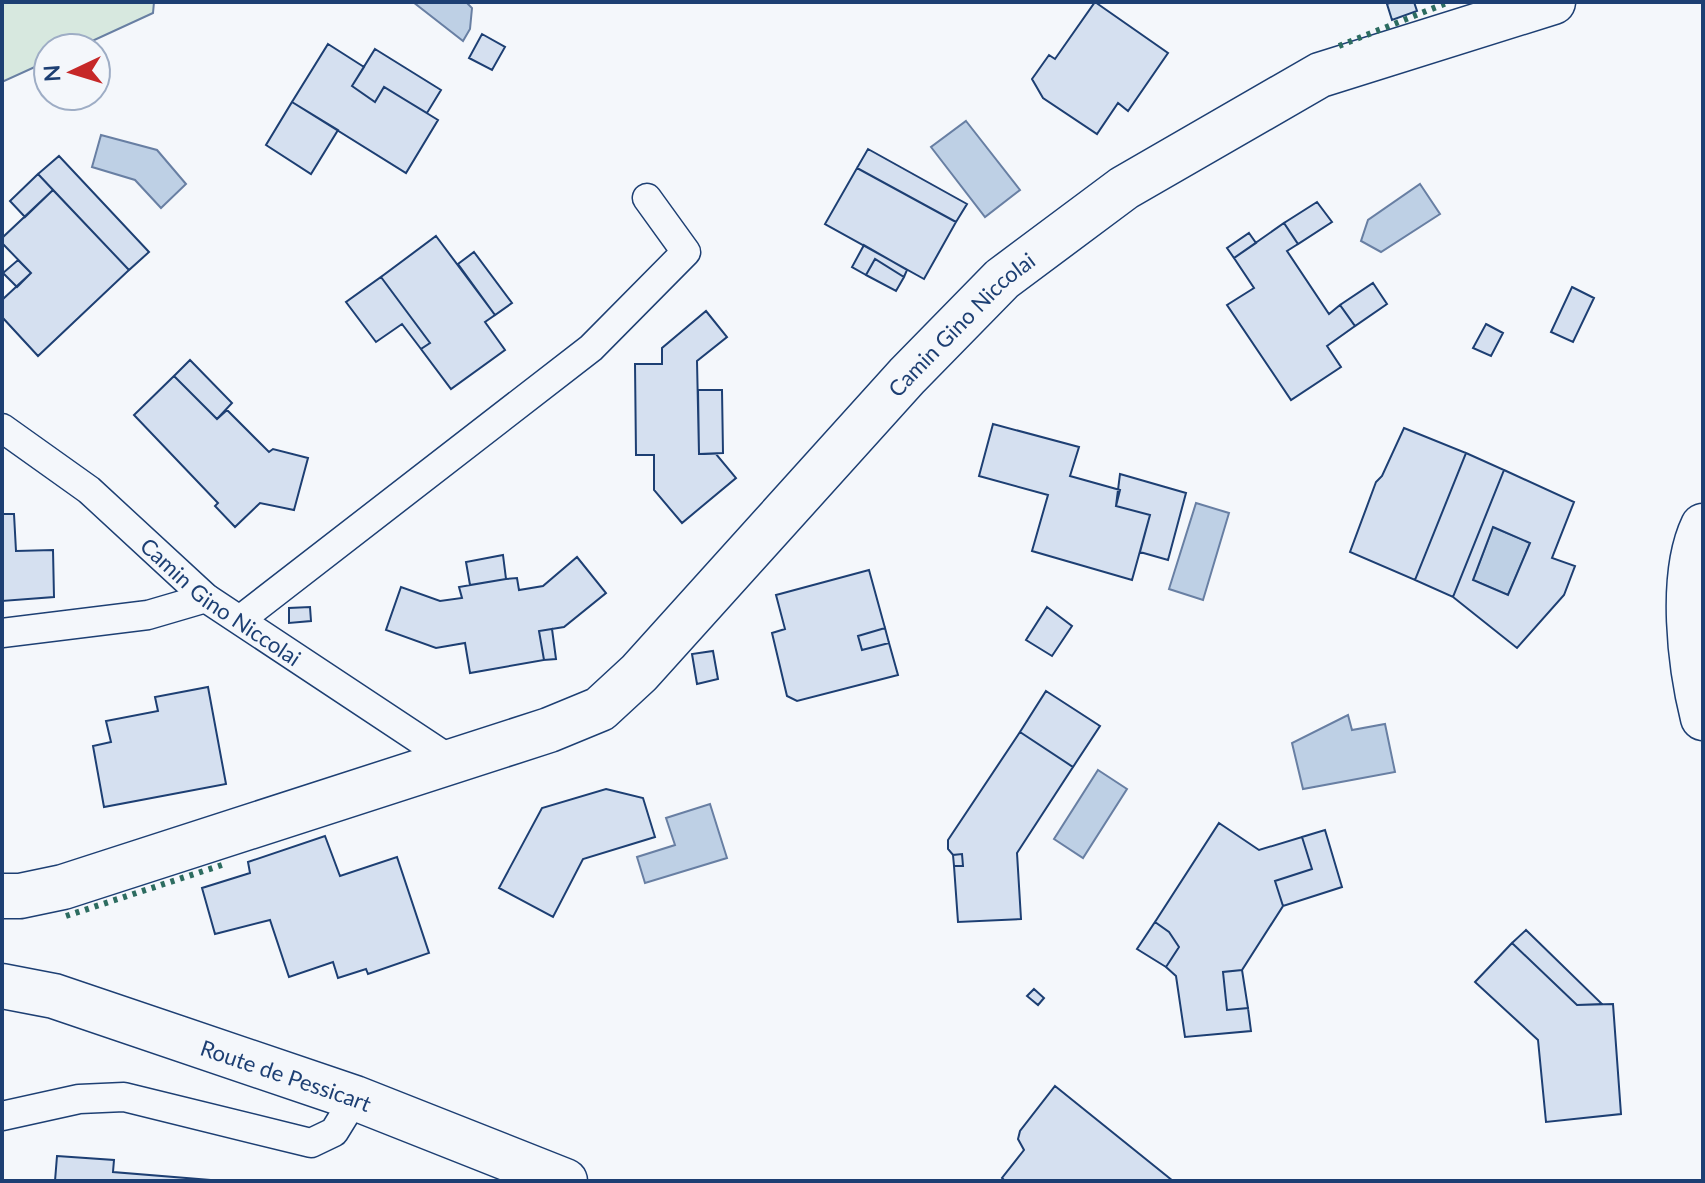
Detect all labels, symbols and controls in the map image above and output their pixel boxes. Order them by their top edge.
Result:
north arrow [32,32,112,112]
text: N [37,64,66,83]
street label: Camin Gino Niccolai [882,246,1040,402]
street label: Camin Gino Niccolai [135,531,306,671]
street label: Route de Pessicart [197,1033,375,1117]

